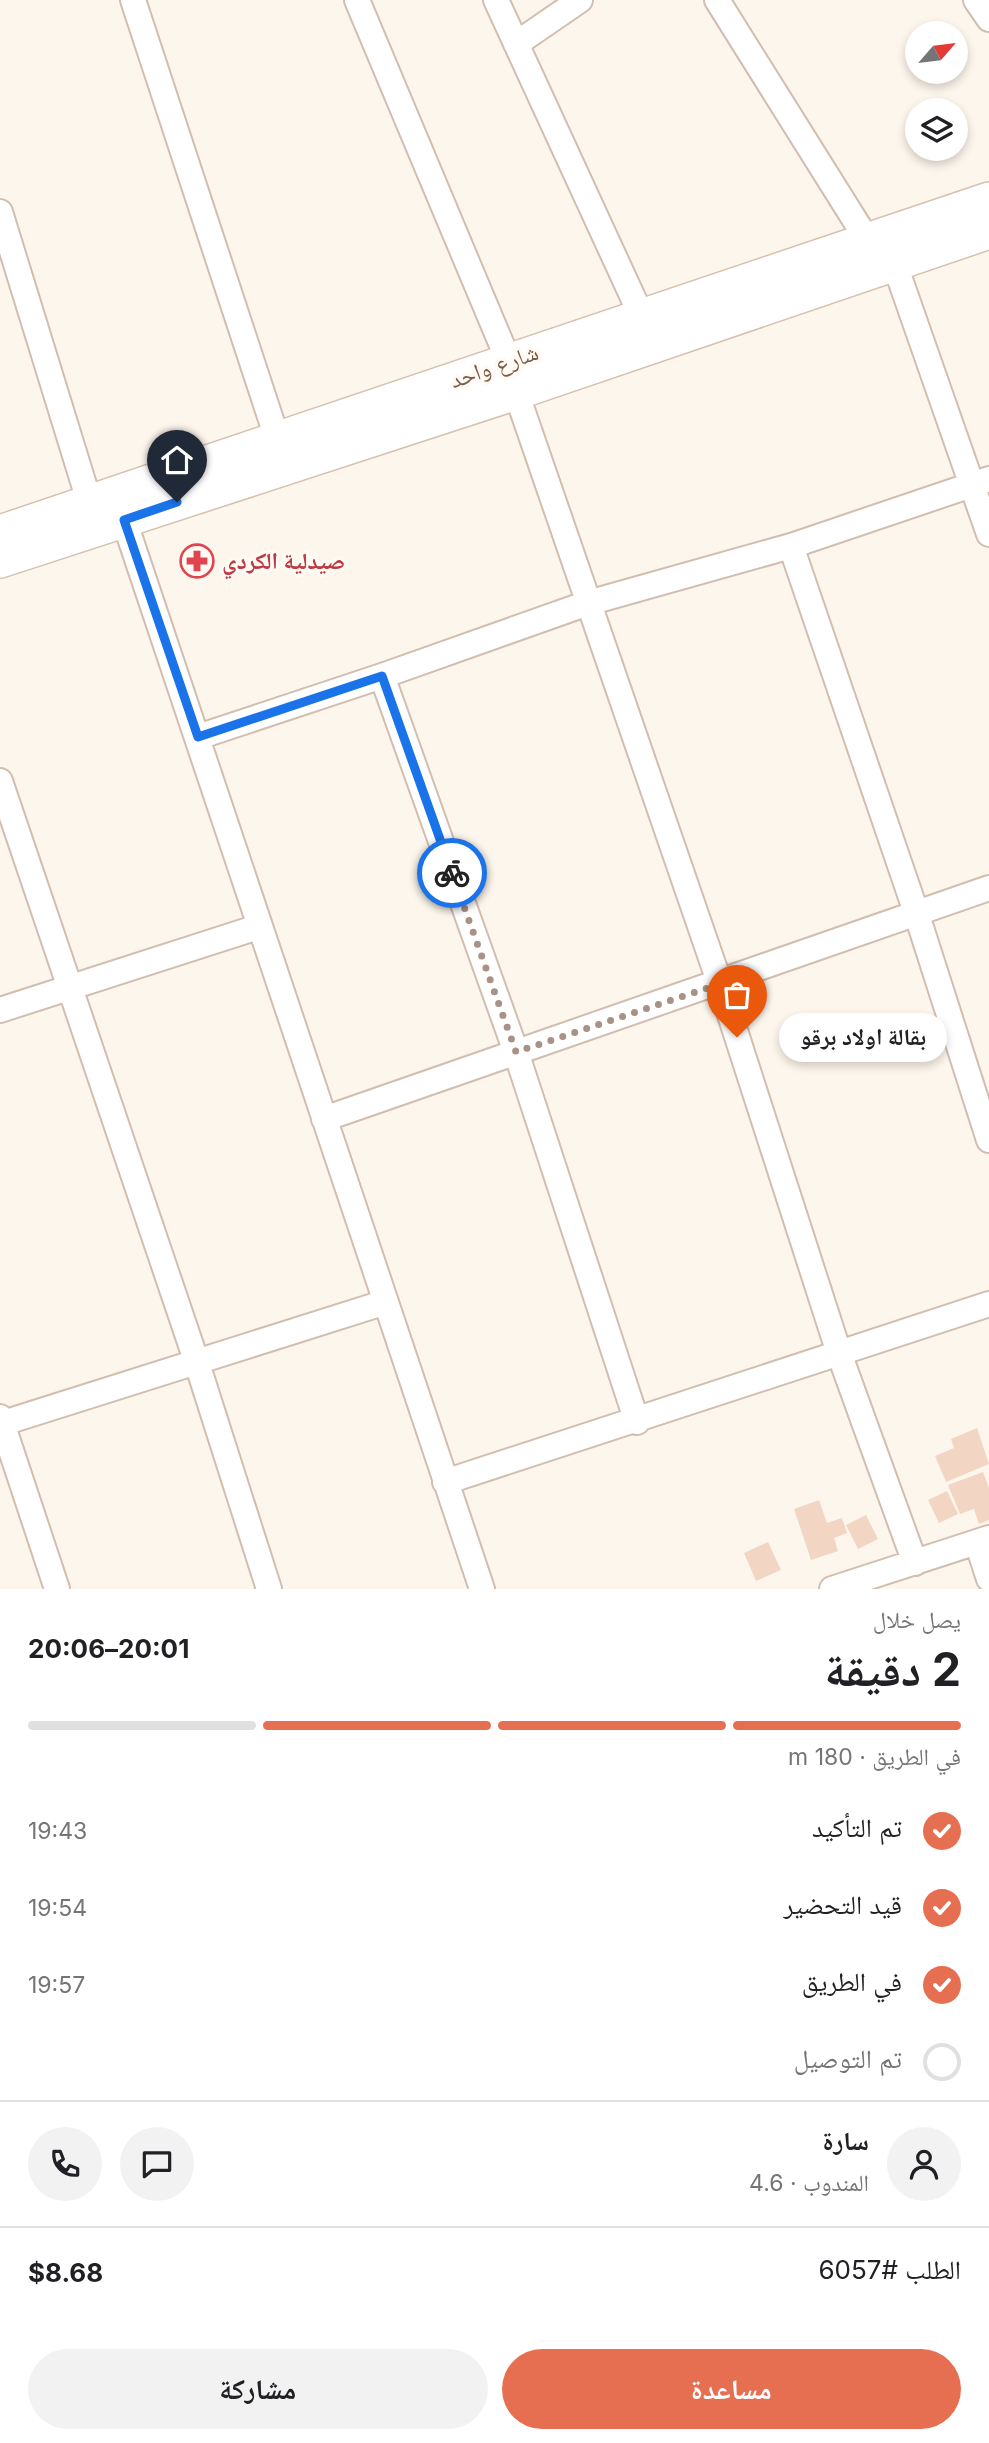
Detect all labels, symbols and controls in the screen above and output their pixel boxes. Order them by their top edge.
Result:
north arrow [905,21,968,84]
map controls [905,21,968,161]
button: layers [905,98,968,161]
street label: شارع واحد [446,338,542,395]
pin [147,430,207,502]
icon: home [158,441,196,479]
pharmacy icon: صيدلية الكردي [178,542,216,580]
place label: صيدلية الكردي [222,547,345,580]
courier [417,838,487,908]
icon: bike [433,854,471,892]
pin [707,965,767,1037]
icon: bag [718,976,756,1014]
callout: بقالة اولاد برقو [779,1012,947,1062]
text: بقالة اولاد برقو [800,1023,926,1051]
text: يصل خلال [873,1606,961,1634]
text: 20:01–20:06 [28,1633,189,1664]
text: 2 دقيقة [825,1641,961,1697]
text: في الطريق · 180 m [788,1743,961,1771]
text: تم التأكيد [812,1812,902,1843]
icon: check [923,1812,961,1850]
text: 19:43 [28,1817,87,1845]
text: قيد التحضير [784,1889,902,1920]
icon: check [923,1889,961,1927]
text: 19:54 [28,1894,87,1922]
text: في الطريق [802,1966,902,1997]
icon: check [923,1966,961,2004]
text: 19:57 [28,1971,85,1999]
text: تم التوصيل [794,2043,902,2074]
text: سارة [822,2125,869,2156]
button: phone [28,2127,102,2201]
button: chat [120,2127,194,2201]
button: person [887,2127,961,2201]
text: المندوب · 4.6 [749,2169,869,2197]
text: الطلب #6057 [819,2254,961,2285]
text: $8.68 [28,2257,103,2288]
button: مشاركة [28,2349,488,2429]
button: مساعدة [502,2349,961,2429]

